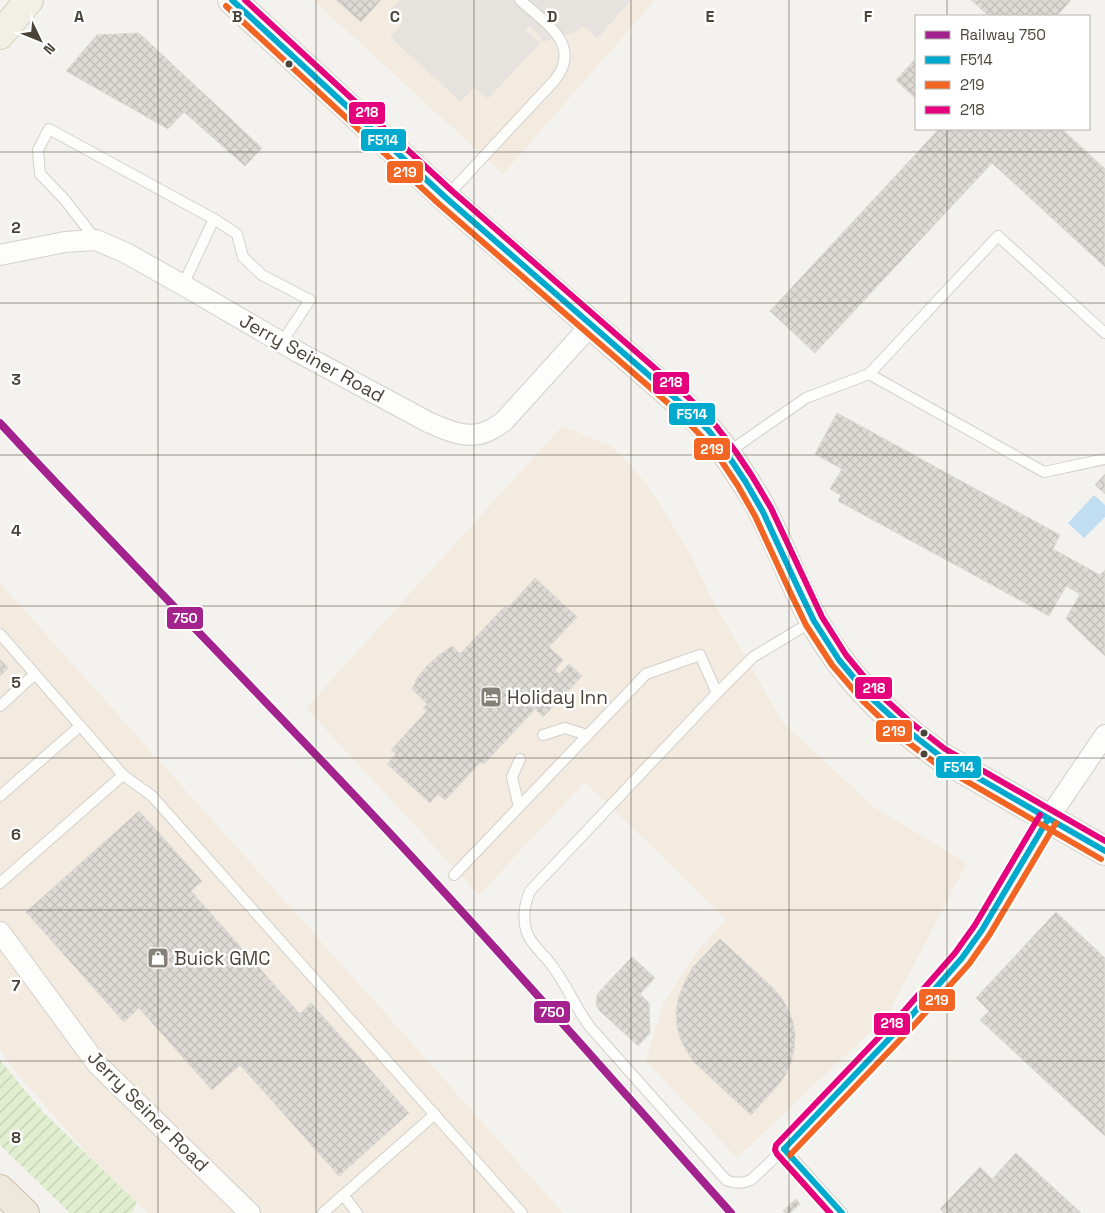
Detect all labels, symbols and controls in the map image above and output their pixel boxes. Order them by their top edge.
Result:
text: A [74,6,84,27]
text: B [232,6,242,27]
text: C [390,6,400,27]
text: D [547,6,557,27]
text: E [706,6,715,27]
text: F [864,6,873,27]
north arrow [15,15,65,65]
legend [915,15,1090,130]
text: Railway 750 [960,25,1046,44]
text: N [40,39,59,58]
text: F514 [960,50,993,69]
unlabelled marker [284,59,294,69]
text: 219 [960,75,985,94]
text: 218 [960,100,985,119]
line badge: 218 [348,101,386,125]
text: 218 [355,103,379,121]
line badge: F514 [360,128,407,152]
text: F514 [368,131,399,149]
line badge: 219 [386,160,424,184]
text: 219 [393,163,417,181]
text: 2 [11,217,21,238]
street label: Jerry Seiner Road [235,308,389,408]
text: 3 [11,369,21,390]
line badge: 218 [652,371,690,395]
text: 218 [659,373,683,391]
line badge: F514 [668,402,716,426]
text: F514 [677,405,708,423]
line badge: 219 [693,437,731,461]
text: 219 [700,440,724,458]
text: 4 [11,520,21,541]
line badge: 750 [166,606,204,630]
text: 750 [172,609,198,627]
text: 5 [11,672,21,693]
line badge: 218 [854,676,893,700]
text: 218 [862,679,886,697]
hotel icon: Holiday Inn [479,685,503,709]
place label: Holiday Inn [507,685,608,710]
line badge: 219 [875,719,913,743]
text: 219 [882,722,906,740]
unlabelled marker [919,728,929,738]
unlabelled marker [919,749,929,759]
line badge: F514 [935,755,982,779]
text: F514 [944,758,975,776]
text: 6 [11,824,21,845]
shop icon: Buick GMC [146,946,170,970]
place label: Buick GMC [174,946,270,971]
text: 7 [12,975,21,996]
line badge: 219 [918,988,956,1012]
text: 219 [925,991,949,1009]
line badge: 750 [533,1000,571,1024]
text: 750 [539,1003,565,1021]
line badge: 218 [873,1012,911,1036]
text: 218 [880,1014,904,1032]
street label: Jerry Seiner Road [82,1045,214,1177]
text: 8 [11,1127,21,1148]

